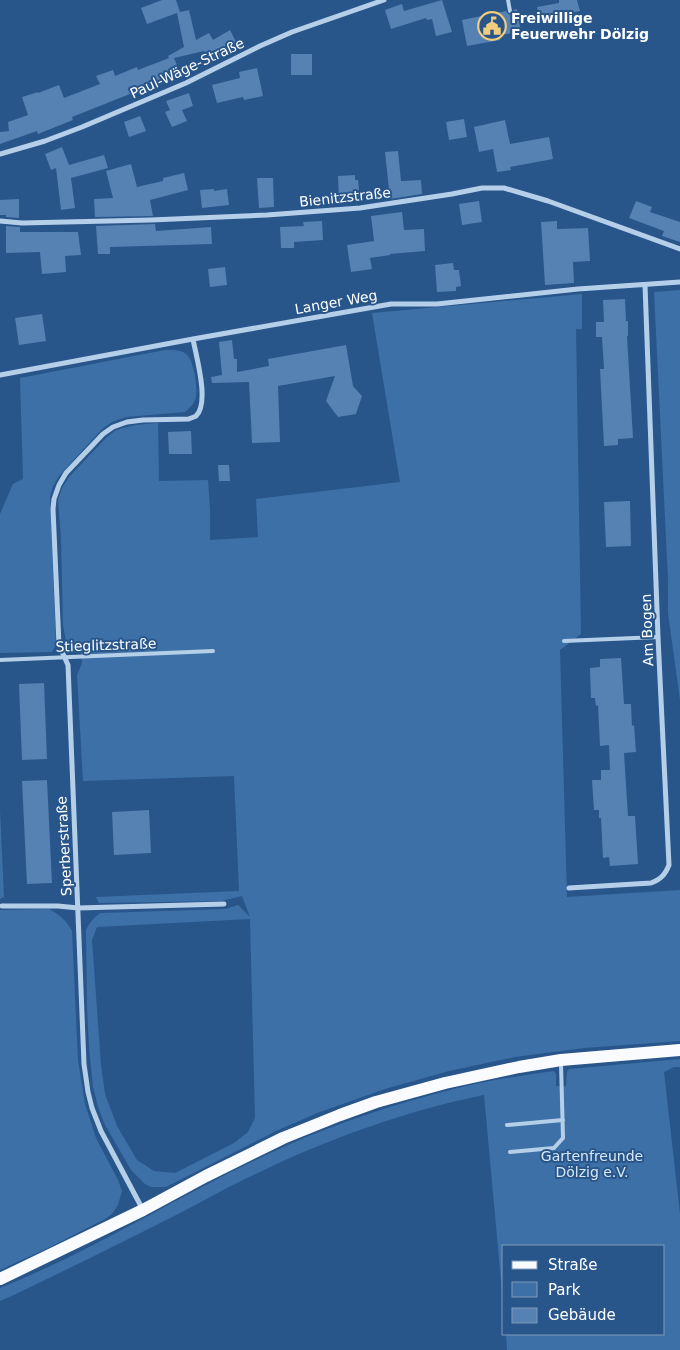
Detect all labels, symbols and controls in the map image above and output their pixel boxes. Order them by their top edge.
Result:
place label: Freiwillige Feuerwehr Dölzig [511,10,649,42]
public building icon: Freiwillige Feuerwehr Dölzig [477,11,507,41]
street label: Paul-Wäge-Straße [127,35,247,101]
street label: Bienitzstraße [298,184,392,210]
street label: Langer Weg [294,287,378,317]
street label: Am Bogen [638,594,656,666]
street label: Stieglitzstraße [55,635,157,655]
street label: Sperberstraße [53,796,75,896]
park label: Gartenfreunde Dölzig e.V. [541,1148,643,1180]
legend [502,1245,665,1335]
text: Straße [548,1256,597,1274]
text: Park [548,1281,581,1299]
text: Gebäude [548,1306,616,1324]

